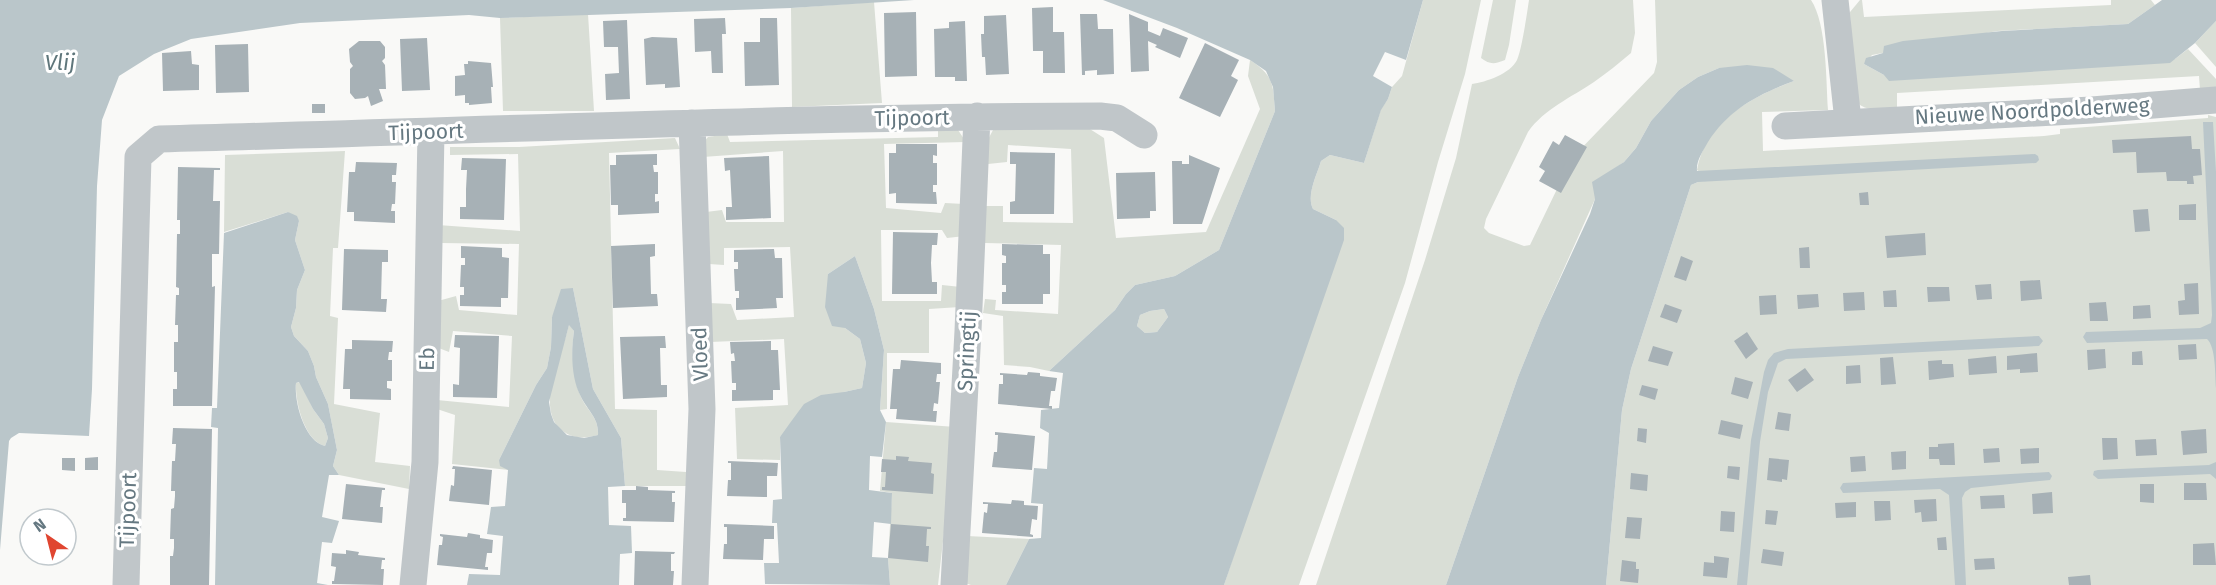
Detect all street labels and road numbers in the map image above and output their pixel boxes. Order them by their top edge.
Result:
street label: Nieuwe Noordpolderweg [1914,92,2150,130]
street label: Tijpoort [874,104,950,132]
street label: Tijpoort [388,118,465,146]
street label: Springtij [952,310,982,392]
street label: Vloed [686,327,714,381]
street label: Eb [414,347,440,371]
street label: Tijpoort [114,471,142,548]

